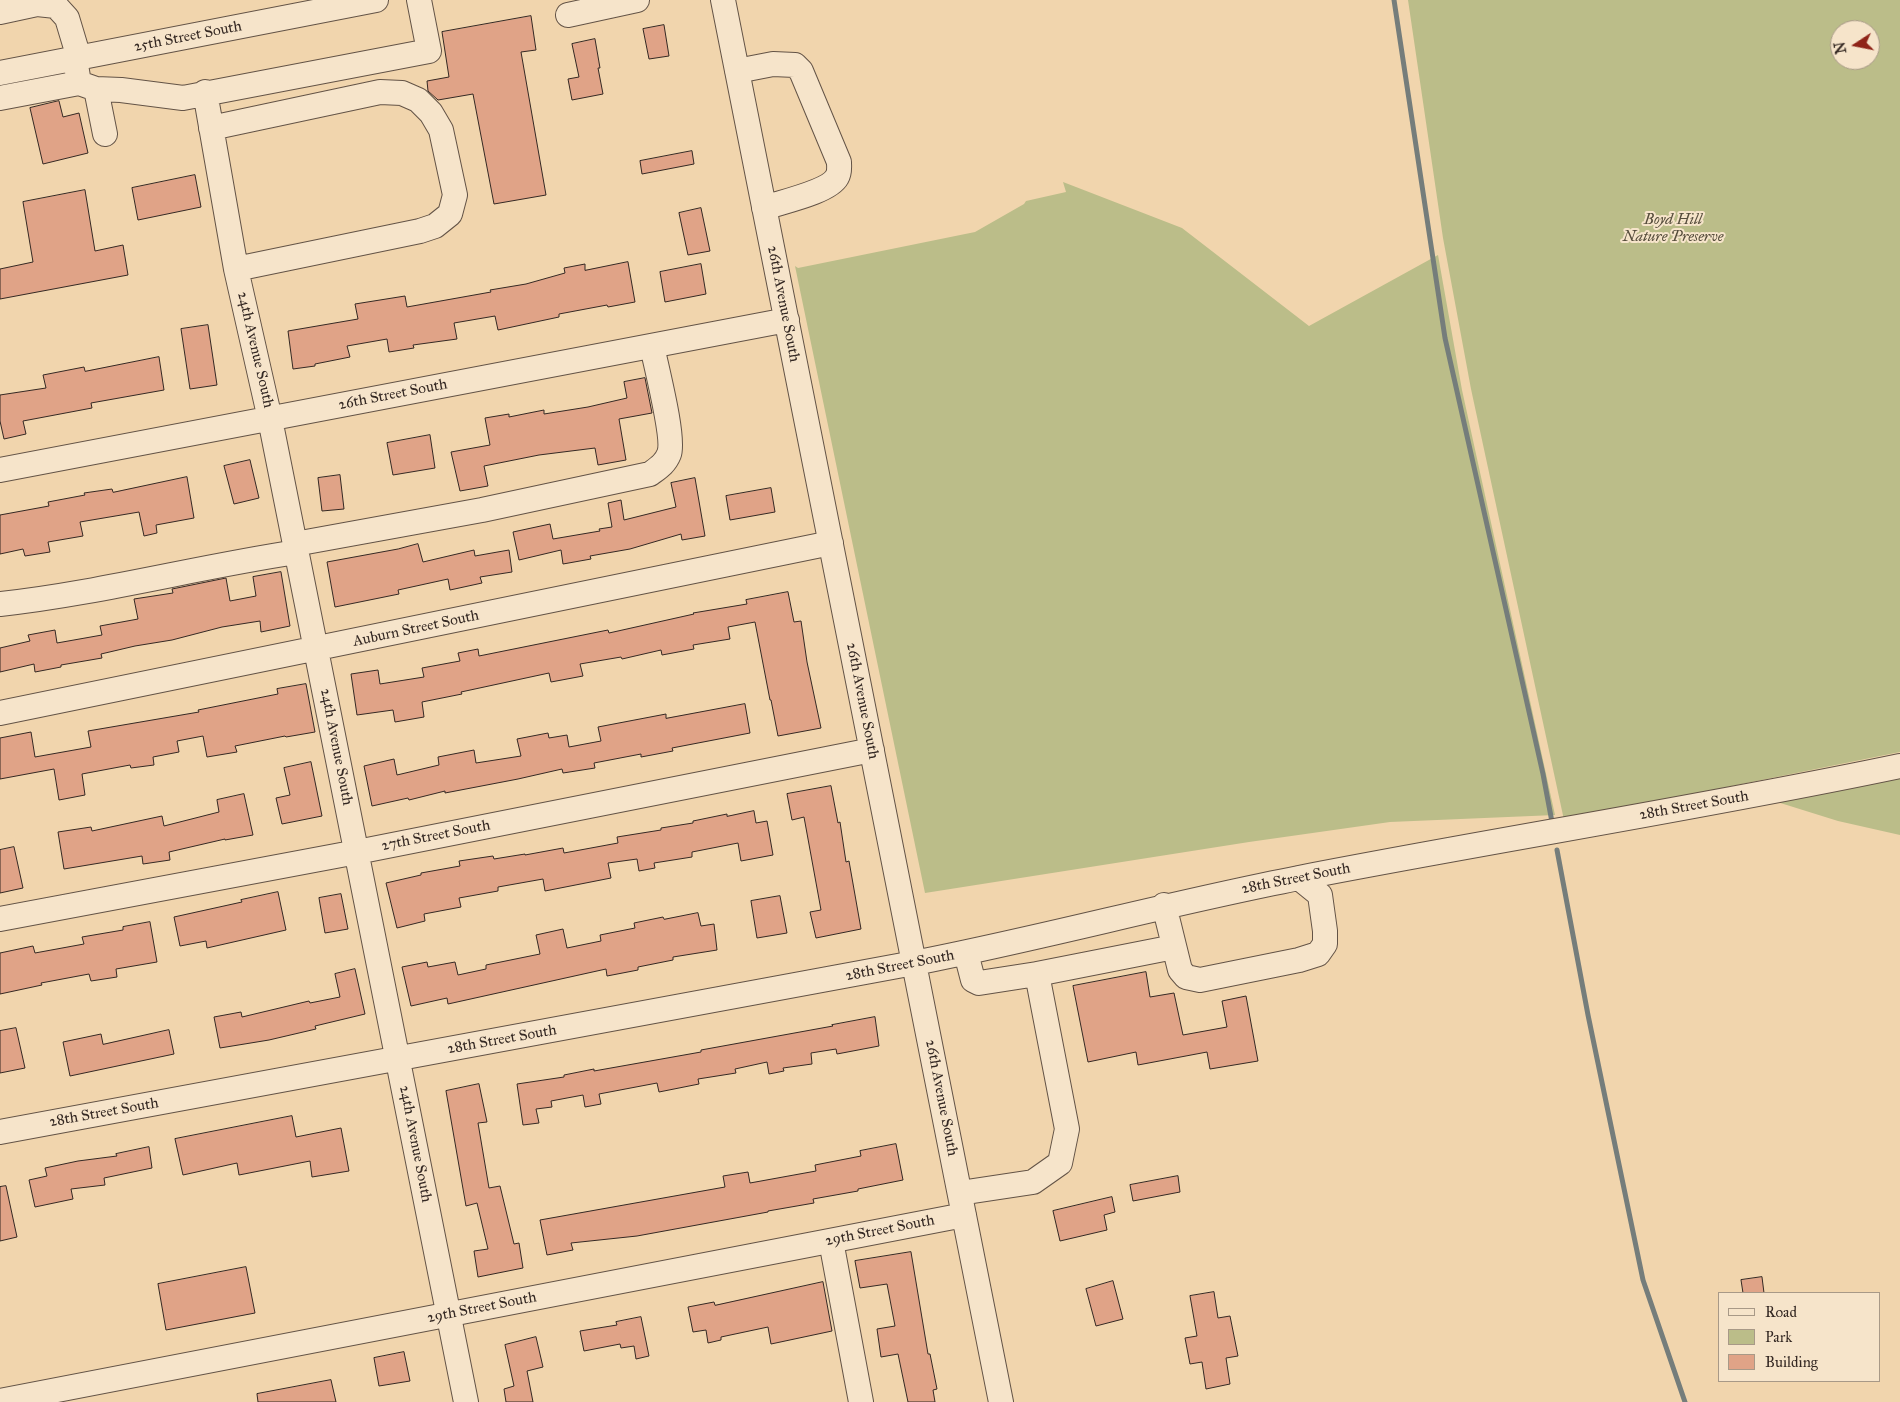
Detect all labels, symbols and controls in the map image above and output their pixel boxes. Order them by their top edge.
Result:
street label: 25th Street South [133,18,243,56]
north arrow [1830,20,1880,70]
text: N [1831,40,1850,55]
park label: Boyd Hill Nature Preserve [1623,211,1723,246]
street label: 26th Avenue South [763,244,803,364]
street label: 24th Avenue South [233,290,277,410]
street label: 26th Street South [337,376,449,414]
street label: Auburn Street South [351,607,481,651]
street label: 26th Avenue South [842,641,882,761]
street label: 24th Avenue South [316,687,356,807]
street label: 28th Street South [1638,788,1750,824]
street label: 27th Street South [380,817,492,855]
street label: 28th Street South [1240,860,1352,898]
street label: 28th Street South [844,947,956,985]
street label: 28th Street South [446,1022,558,1058]
street label: 26th Avenue South [921,1038,961,1158]
street label: 24th Avenue South [395,1084,435,1204]
street label: 28th Street South [48,1095,160,1131]
street label: 29th Street South [824,1212,936,1250]
street label: 29th Street South [426,1289,538,1327]
legend [1718,1292,1880,1382]
text: Road [1765,1303,1797,1321]
text: Park [1765,1328,1792,1346]
text: Building [1765,1353,1818,1371]

